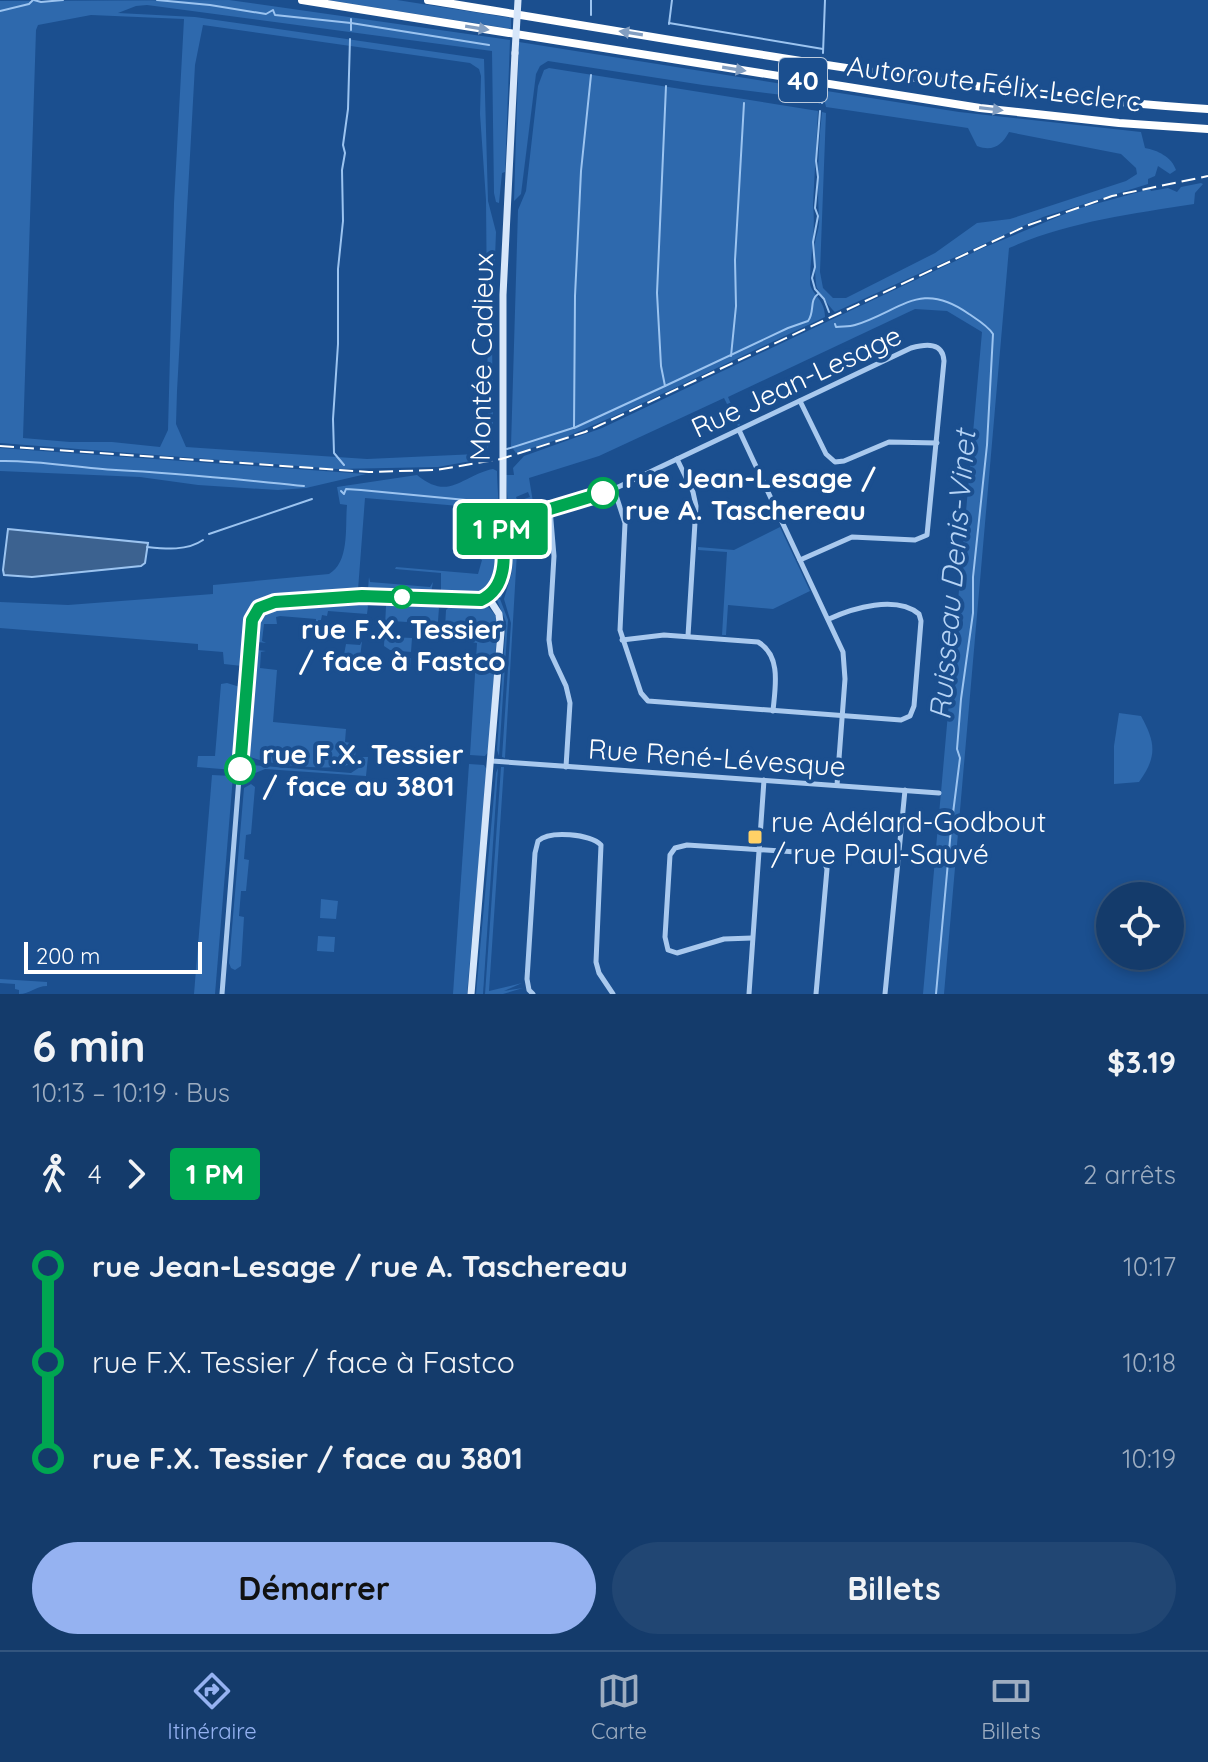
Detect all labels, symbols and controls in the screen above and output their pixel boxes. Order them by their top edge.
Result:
one-way arrow [465,22,490,35]
one-way arrow [619,26,644,38]
street label: Autoroute Félix-Leclerc [845,48,1143,118]
road number: 40 [779,58,827,102]
one-way arrow [722,63,747,76]
one-way arrow [979,103,1004,116]
street label: Montée Cadieux [462,253,500,461]
street label: Rue Jean-Lesage [685,317,907,445]
water label: Ruisseau Denis-Vinet [920,426,984,721]
place label: rue Jean-Lesage / rue A. Taschereau [625,460,877,527]
marker: rue Jean-Lesage / rue A. Taschereau [588,478,618,508]
line badge: 1 PM [446,503,558,555]
text: 1 PM [473,511,531,546]
marker: rue F.X. Tessier / face à Fastco [391,586,413,608]
place label: rue F.X. Tessier / face à Fastco [298,611,506,678]
street label: Rue René-Lévesque [587,731,847,783]
place label: rue F.X. Tessier / face au 3801 [262,736,464,803]
marker: rue F.X. Tessier / face au 3801 [225,754,255,784]
place label: rue Adélard-Godbout / rue Paul-Sauvé [771,804,1046,871]
marker: rue Adélard-Godbout / rue Paul-Sauvé [746,828,764,846]
map controls [1096,882,1184,970]
button: locate [1096,882,1184,970]
scale bar [24,938,202,974]
text: 200 m [36,942,100,970]
text: 6 min [32,1018,146,1073]
text: $3.19 [1107,1043,1176,1081]
text: 10:13 – 10:19 · Bus [32,1076,230,1109]
icon: walk [32,1152,76,1196]
icon: forward [114,1152,158,1196]
text: 1 PM [186,1156,244,1191]
text: 4 [88,1158,102,1191]
text: 2 arrêts [1083,1158,1176,1191]
text: rue Jean-Lesage / rue A. Taschereau [92,1247,628,1285]
text: 10:17 [1123,1250,1176,1283]
text: rue F.X. Tessier / face à Fastco [92,1343,515,1381]
text: 10:18 [1122,1346,1176,1379]
text: rue F.X. Tessier / face au 3801 [92,1439,523,1477]
text: 10:19 [1122,1442,1176,1475]
button: Démarrer [32,1542,596,1634]
button: Billets [612,1542,1176,1634]
tab: Itinéraire [167,1669,257,1745]
tab: Carte [591,1669,647,1745]
tab: Billets [981,1669,1041,1745]

